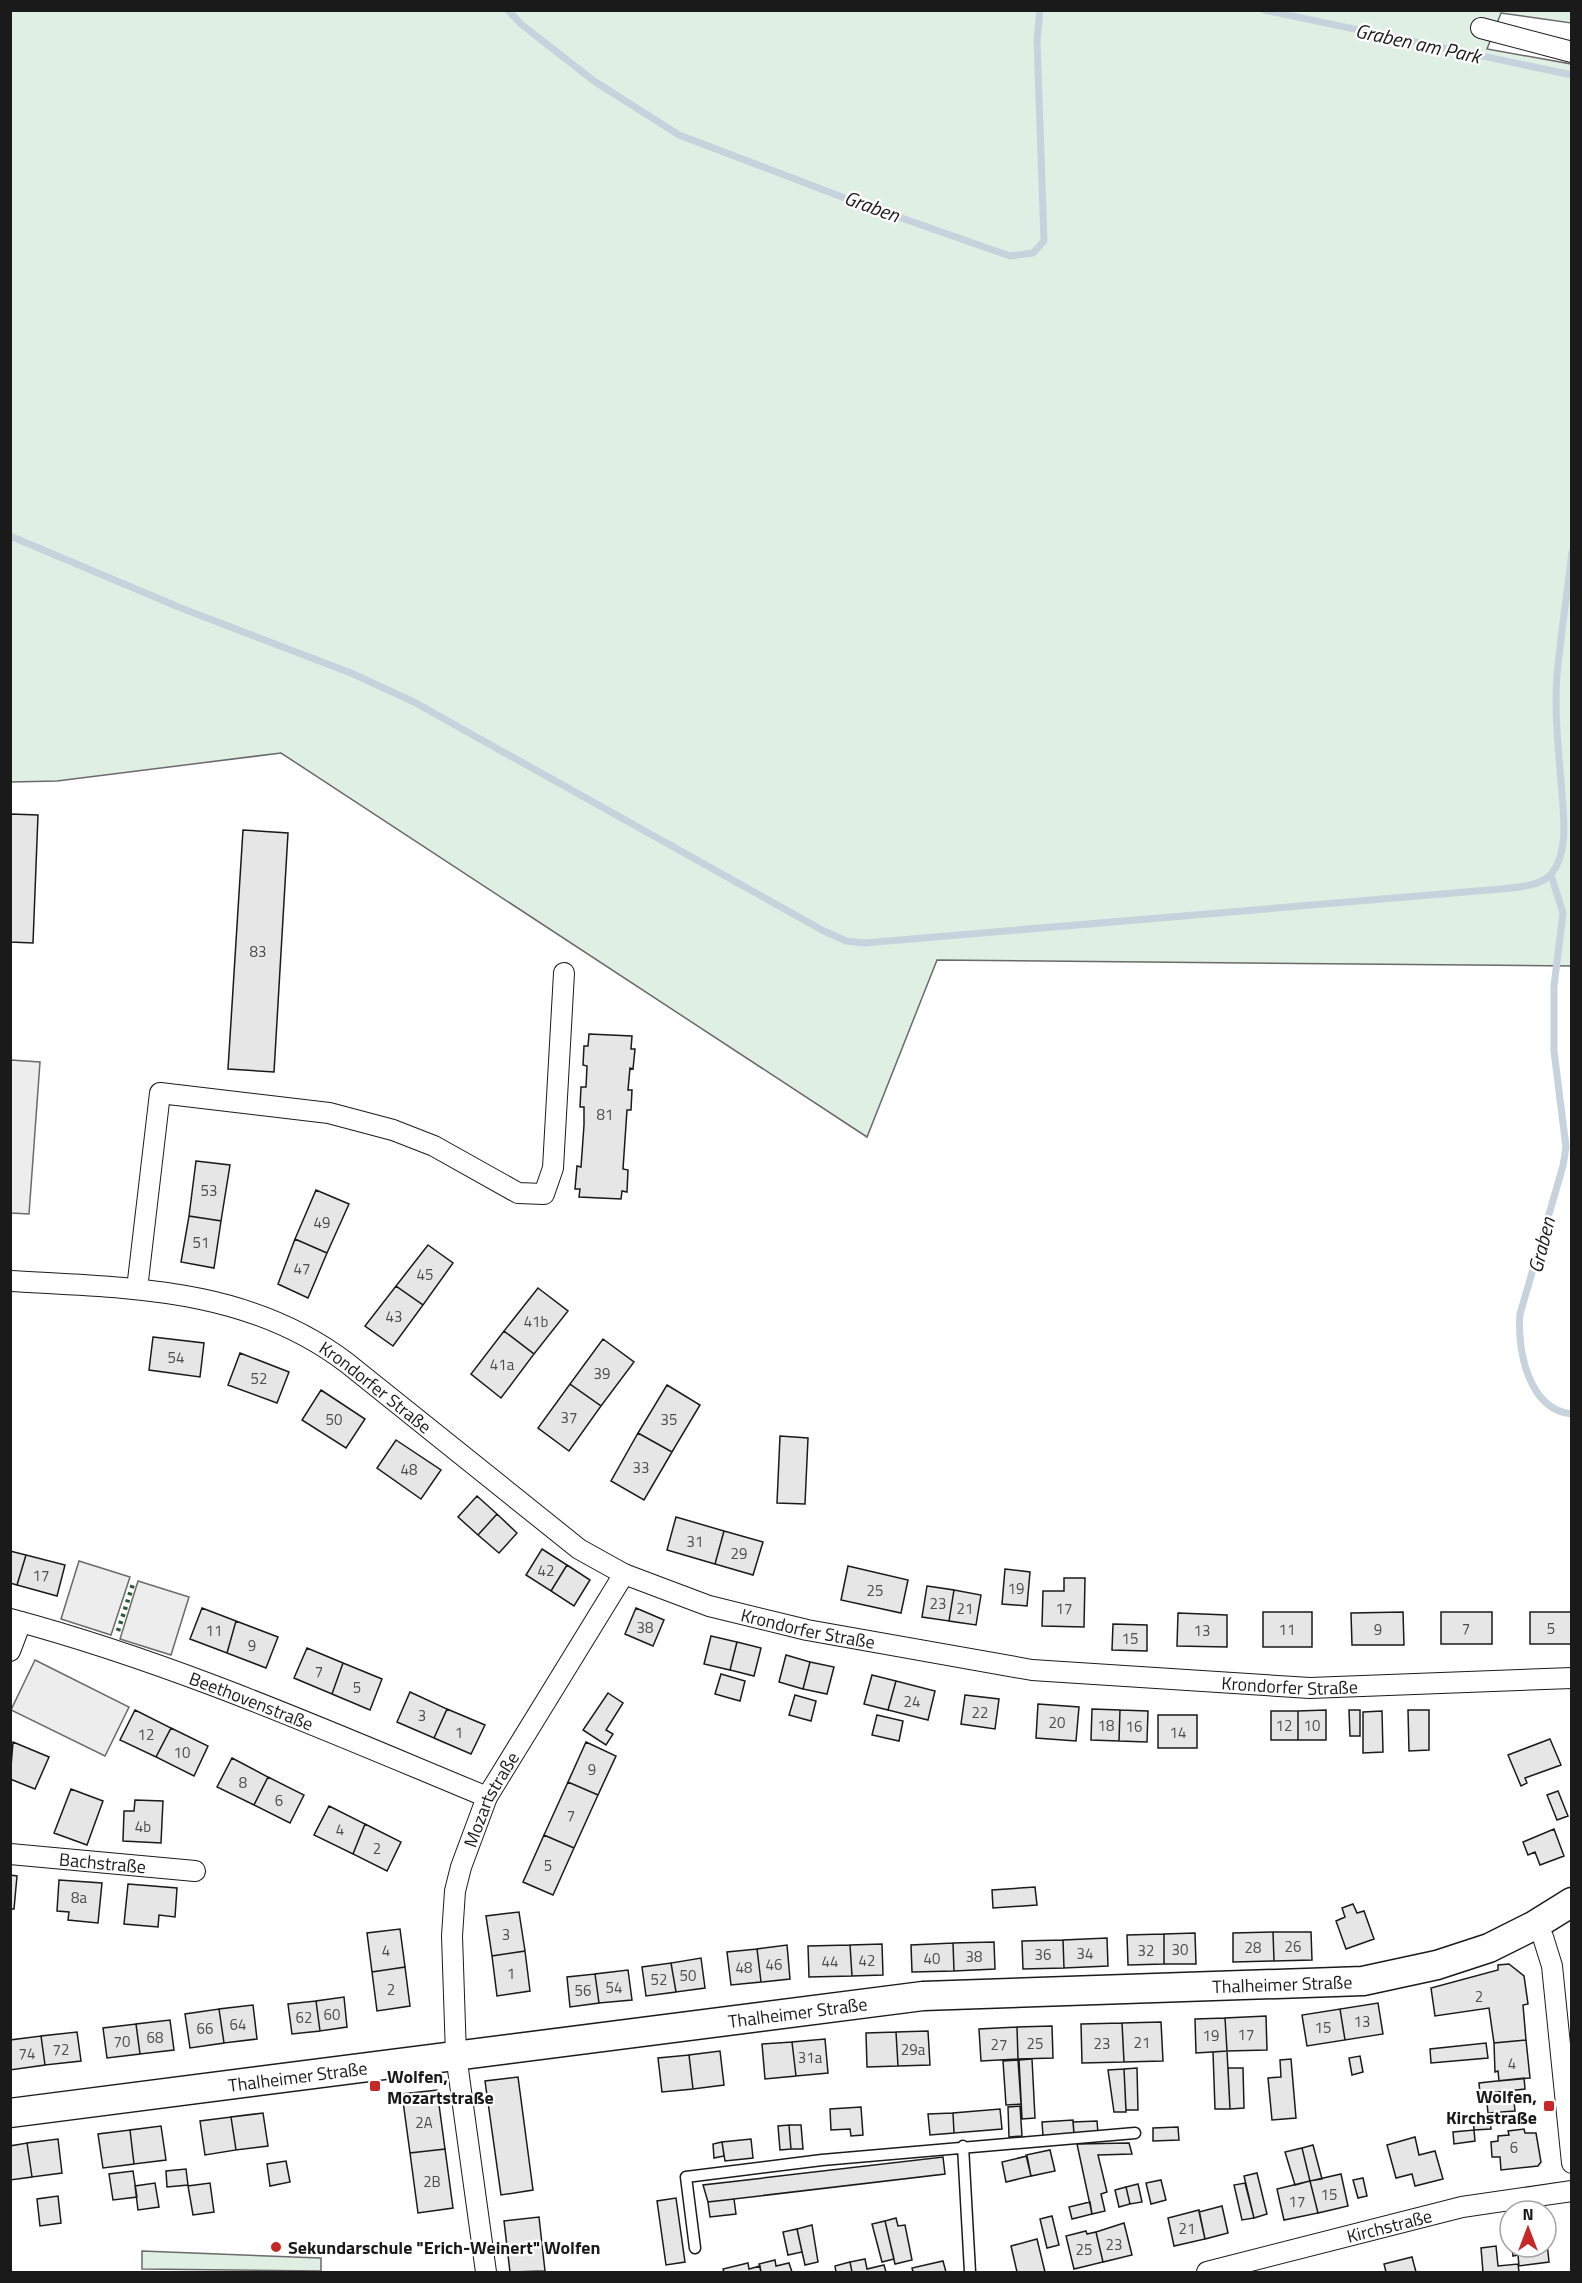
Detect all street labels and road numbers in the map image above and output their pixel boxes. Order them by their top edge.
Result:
street label: Krondorfer Straße [314,1334,438,1439]
street label: Krondorfer Straße [738,1601,877,1655]
street label: Beethovenstraße [186,1664,318,1737]
street label: Krondorfer Straße [1221,1669,1358,1702]
street label: Mozartstraße [456,1746,525,1851]
street label: Bachstraße [58,1845,147,1880]
street label: Thalheimer Straße [1212,1968,1353,2000]
street label: Thalheimer Straße [726,1990,869,2034]
street label: Thalheimer Straße [226,2054,369,2098]
street label: Kirchstraße [1344,2202,1435,2249]

